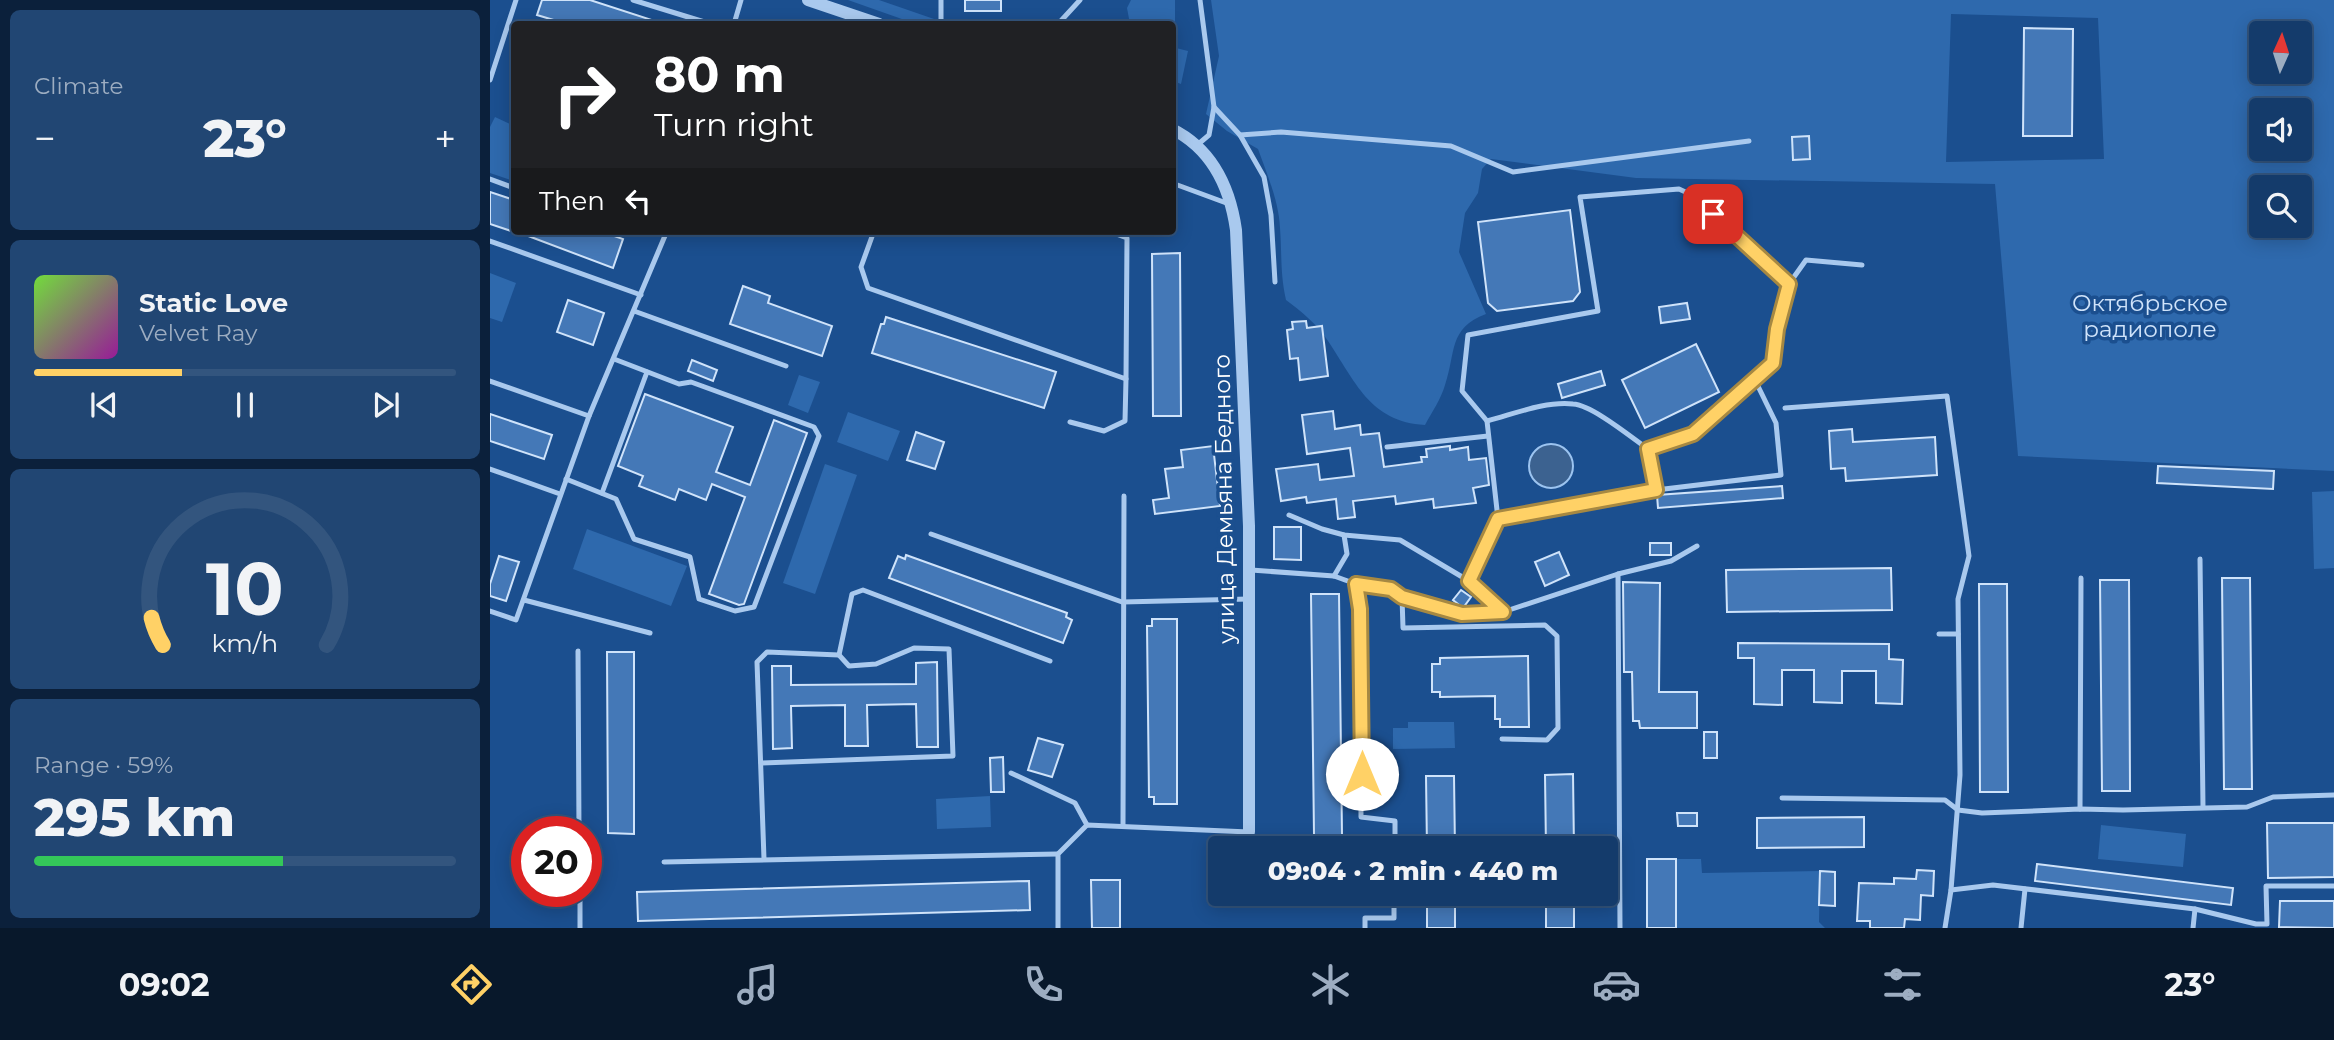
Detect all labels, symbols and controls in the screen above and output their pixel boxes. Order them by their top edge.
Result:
north arrow [2249,21,2312,84]
map controls [2249,21,2312,238]
text: 80 m [654,45,785,104]
icon: right [539,49,630,140]
text: Climate [34,72,123,100]
button: sound [2249,98,2312,161]
text: Turn right [654,105,814,144]
text: 23° [203,107,287,170]
text: − [34,115,56,162]
text: + [434,115,456,162]
button: search [2249,175,2312,238]
icon: left [619,182,657,220]
pin [1683,184,1743,244]
text: Then [539,185,605,217]
icon: arrive [1694,195,1732,233]
text: Static Love [139,287,288,319]
park label: Октябрьское радиополе [2072,289,2228,343]
text: Velvet Ray [139,319,257,347]
street label: улица Демьяна Бедного [1207,354,1241,645]
icon: previous [85,386,123,424]
icon: pause [226,386,264,424]
icon: next [367,386,405,424]
text: 10 [206,545,284,633]
text: km/h [212,628,278,658]
position arrow [1325,737,1399,811]
text: Range · 59% [34,751,173,779]
text: 295 km [34,786,235,849]
speed limit sign: 20 [511,816,602,907]
text: 09:04 · 2 min · 440 m [1268,855,1558,887]
icon: directions [447,960,496,1009]
icon: music [733,960,782,1009]
icon: phone [1019,960,1068,1009]
icon: climate [1306,960,1355,1009]
icon: car [1592,960,1641,1009]
icon: filters [1878,960,1927,1009]
text: 09:02 [119,965,210,1004]
text: 23° [2165,965,2215,1004]

